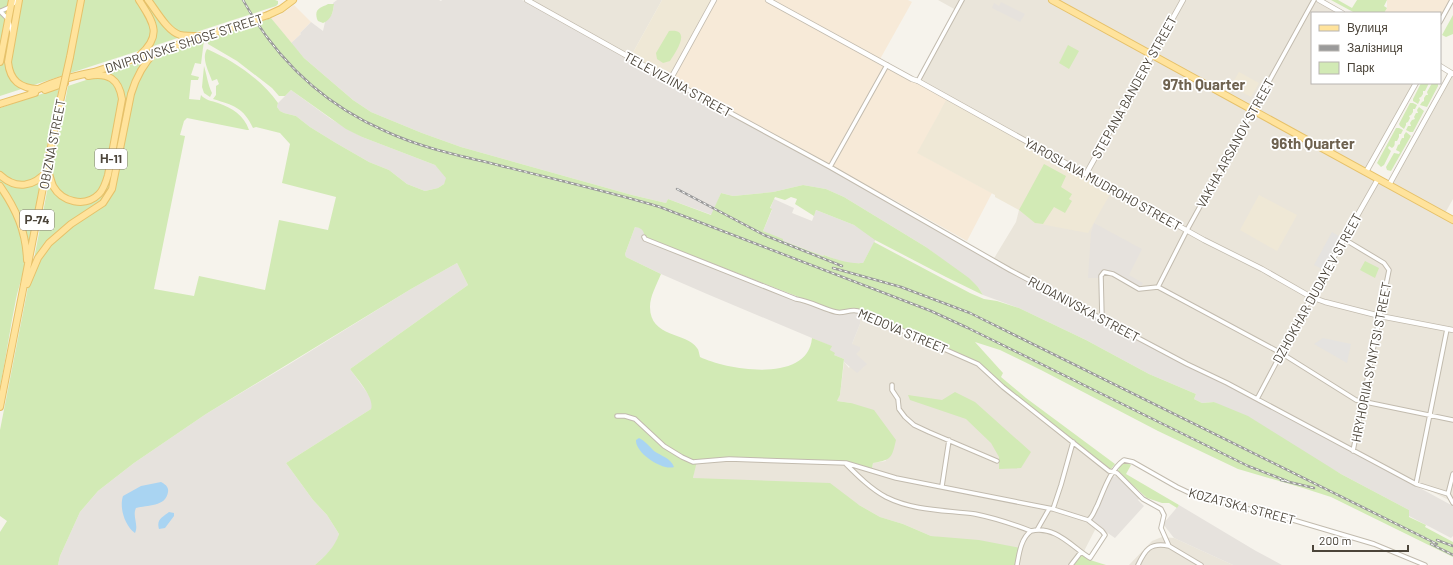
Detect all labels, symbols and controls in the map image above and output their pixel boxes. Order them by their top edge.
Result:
street label: DNIPROVSKE SHOSE STREET [103,10,265,76]
legend [1311,12,1441,84]
street label: STEPANA BANDERY STREET [1088,13,1180,161]
text: Вулиця [1347,20,1388,35]
text: Залізниця [1347,40,1403,55]
street label: TELEVIZIINA STREET [621,48,735,120]
text: Парк [1347,60,1375,75]
district label: 97th Quarter [1163,75,1246,93]
street label: VAKHA ARSANOV STREET [1193,75,1277,211]
street label: OBIZNA STREET [35,97,69,191]
street label: YAROSLAVA MUDROHO STREET [1022,134,1184,234]
district label: 96th Quarter [1271,134,1355,152]
road number: Н-11 [95,149,127,169]
road number: Р-74 [20,210,54,230]
street label: DZHOKHAR DUDAYEV STREET [1269,210,1365,366]
street label: RUDANIVSKA STREET [1026,273,1142,345]
street label: HRYHORIIA SYNYTSI STREET [1348,280,1394,444]
street label: MEDOVA STREET [856,305,950,357]
street label: KOZATSKA STREET [1187,484,1297,528]
scale bar [1313,527,1408,553]
text: 200 m [1319,533,1351,547]

